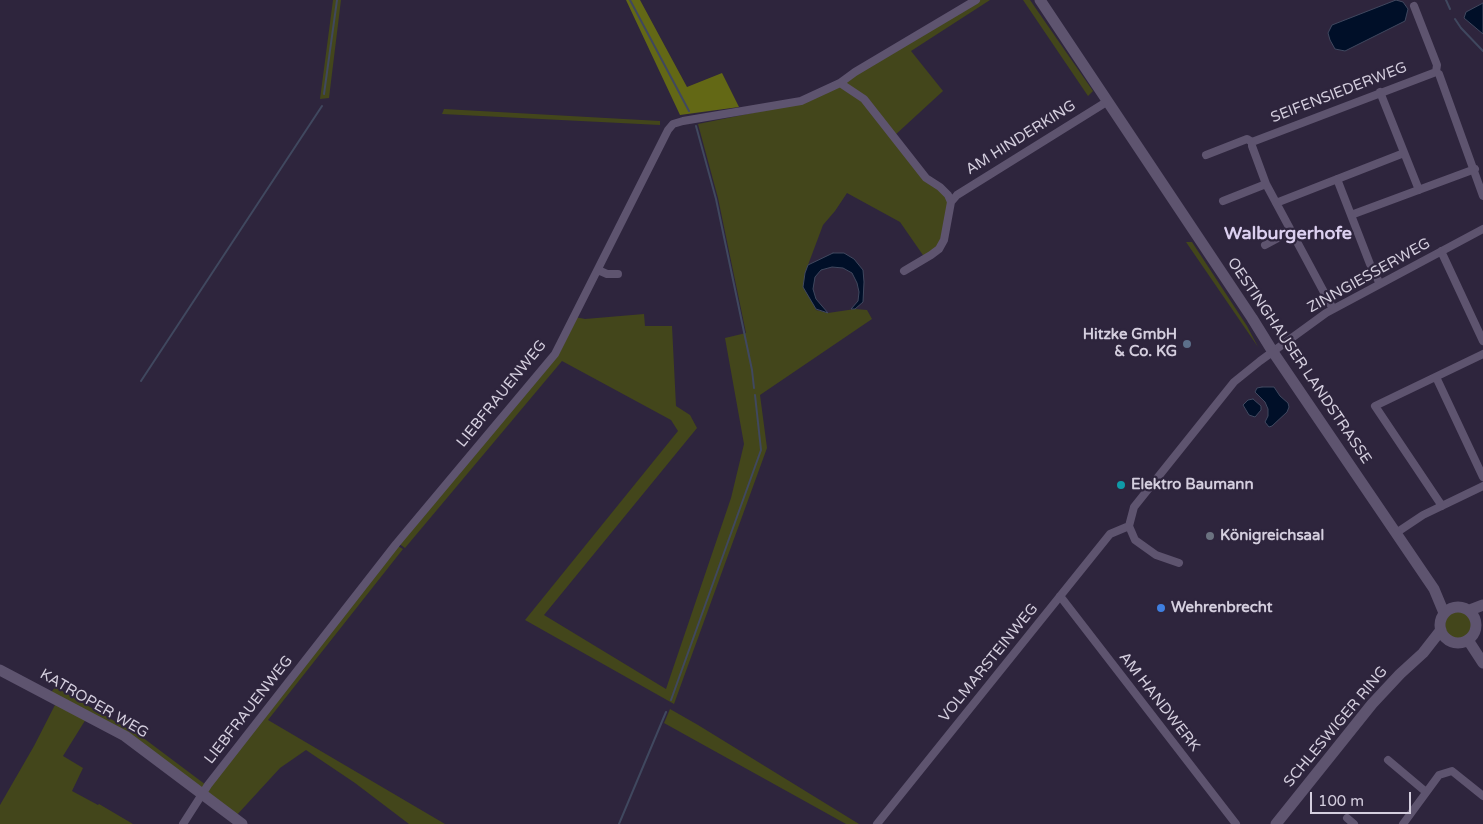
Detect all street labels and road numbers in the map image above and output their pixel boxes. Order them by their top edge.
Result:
street label: SEIFENSIEDERWEG [1268,59,1410,127]
street label: AM HINDERKING [963,97,1079,179]
street label: ZINNGIESSERWEG [1304,235,1434,317]
street label: OESTINGHAUSER LANDSTRASSE [1223,254,1375,468]
street label: LIEBFRAUENWEG [453,337,551,451]
street label: VOLMARSTEINWEG [936,600,1042,726]
street label: AM HANDWERK [1115,649,1203,755]
street label: LIEBFRAUENWEG [201,652,297,768]
street label: SCHLESWIGER RING [1280,663,1392,791]
street label: KATROPER WEG [37,666,151,742]

